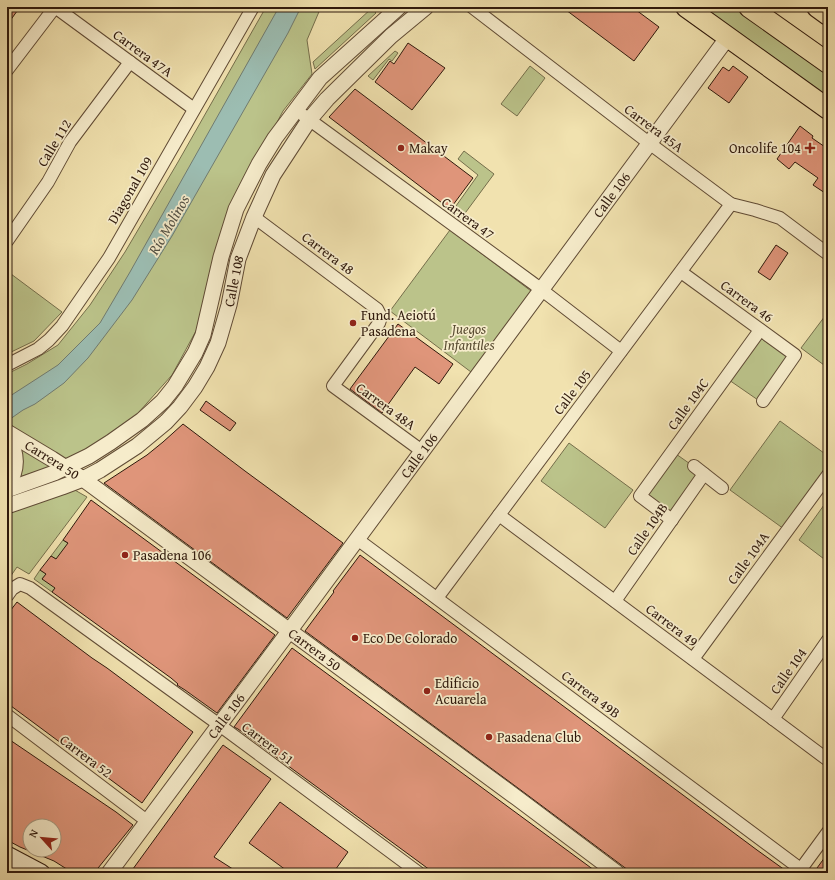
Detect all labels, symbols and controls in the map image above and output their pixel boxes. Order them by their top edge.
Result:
street label: Carrera 47A [109,25,177,82]
street label: Carrera 45A [620,99,688,157]
street label: Calle 112 [32,116,76,170]
place label: Makay [409,138,448,158]
place label: Oncolife 104 [729,138,801,158]
marker: Oncolife 104 [804,142,816,154]
marker: Makay [396,143,406,153]
street label: Diagonal 109 [103,152,158,227]
street label: Calle 106 [588,168,635,222]
water label: Río Molinos [142,190,194,259]
street label: Carrera 47 [437,192,499,244]
street label: Carrera 48 [298,227,359,279]
street label: Calle 108 [219,252,249,308]
street label: Carrera 46 [716,275,778,327]
place label: Fund. Aeiotú Pasadena [361,305,436,341]
marker: Fund. Aeiotú Pasadena [348,318,358,328]
park label: Juegos Infantiles [444,319,494,355]
street label: Calle 105 [548,365,596,419]
street label: Calle 104C [662,374,714,434]
street label: Carrera 48A [352,378,420,435]
street label: Calle 106 [395,428,443,482]
street label: Carrera 50 [21,435,84,484]
street label: Calle 104B [622,499,672,559]
street label: Calle 104A [722,527,774,588]
place label: Pasadena 106 [133,545,211,565]
marker: Pasadena 106 [120,550,130,560]
street label: Carrera 49 [642,599,703,651]
street label: Carrera 50 [284,623,345,676]
place label: Eco De Colorado [363,628,457,648]
marker: Eco De Colorado [350,633,360,643]
street label: Calle 104 [765,644,811,698]
street label: Carrera 49B [557,665,625,723]
place label: Edificio Acuarela [435,673,487,709]
marker: Edificio Acuarela [422,686,432,696]
street label: Calle 106 [203,689,250,743]
street label: Carrera 51 [238,717,298,769]
place label: Pasadena Club [497,727,581,747]
street label: Carrera 52 [56,730,116,782]
marker: Pasadena Club [484,732,494,742]
north arrow [22,818,62,858]
text: N [24,826,42,840]

